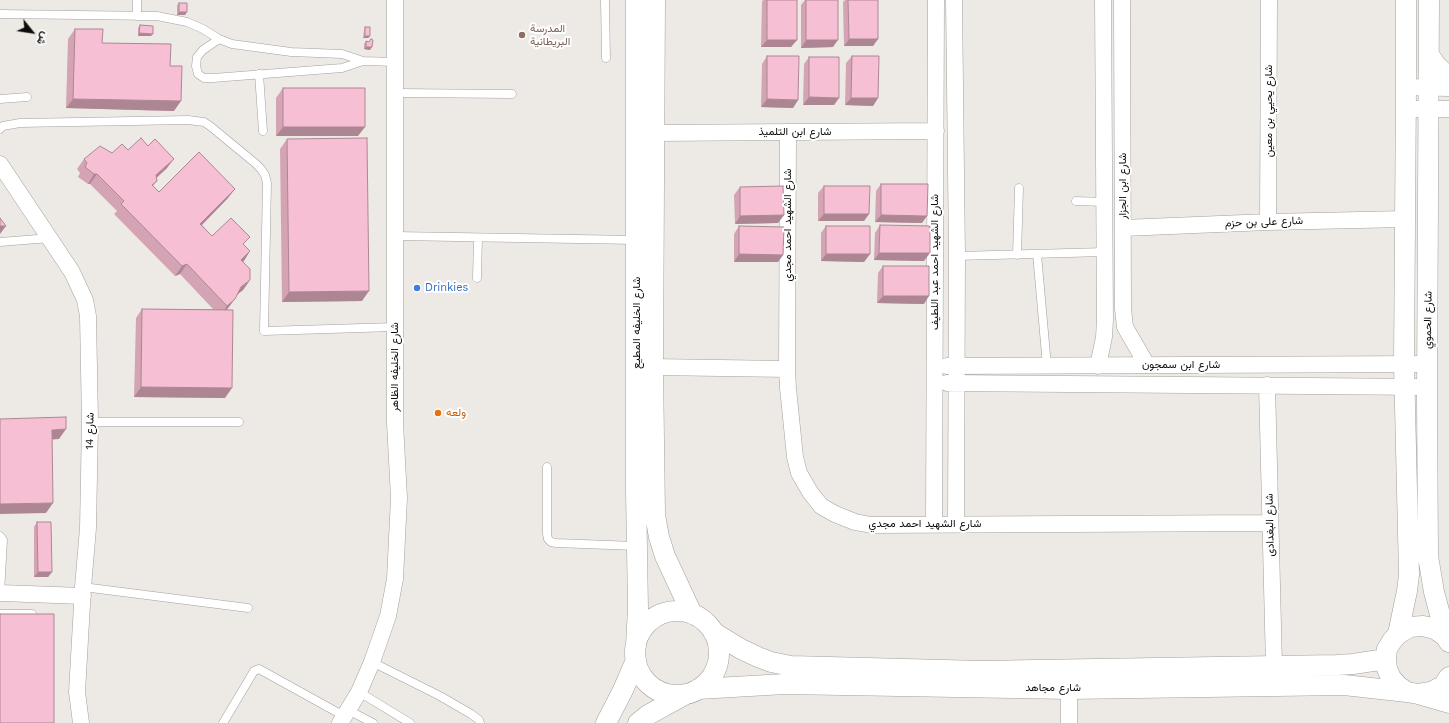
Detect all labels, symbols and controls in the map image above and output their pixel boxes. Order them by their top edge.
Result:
north arrow [12,12,52,52]
place label: المدرسة البريطانية [530,22,570,48]
text: ش [34,29,52,47]
marker: المدرسة البريطانية [517,30,527,40]
street label: شارع يحيي بن معين [1262,65,1276,157]
street label: شارع ابن التلميذ [759,125,831,139]
street label: شارع ابن الجزار [1116,153,1130,219]
street label: شارع الشهيد احمد مجدي [781,169,795,281]
street label: شارع الشهيد احمد عبد اللطيف [928,194,942,330]
street label: شارع على بن حزم [1225,214,1303,230]
street label: شارع الخليفه المطيع [630,277,644,369]
place label: Drinkies [425,281,468,295]
marker: Drinkies [412,283,422,293]
street label: شارع الحموي [1421,291,1435,349]
street label: شارع الخليفه الظاهر [388,322,402,412]
street label: شارع ابن سمجون [1142,358,1220,372]
place label: ولعه [446,406,466,420]
marker: ولعه [433,408,443,418]
street label: شارع 14 [83,412,97,450]
street label: شارع البغدادى [1263,493,1277,557]
street label: شارع الشهيد احمد مجدي [869,517,981,531]
street label: شارع مجاهد [1025,681,1081,695]

